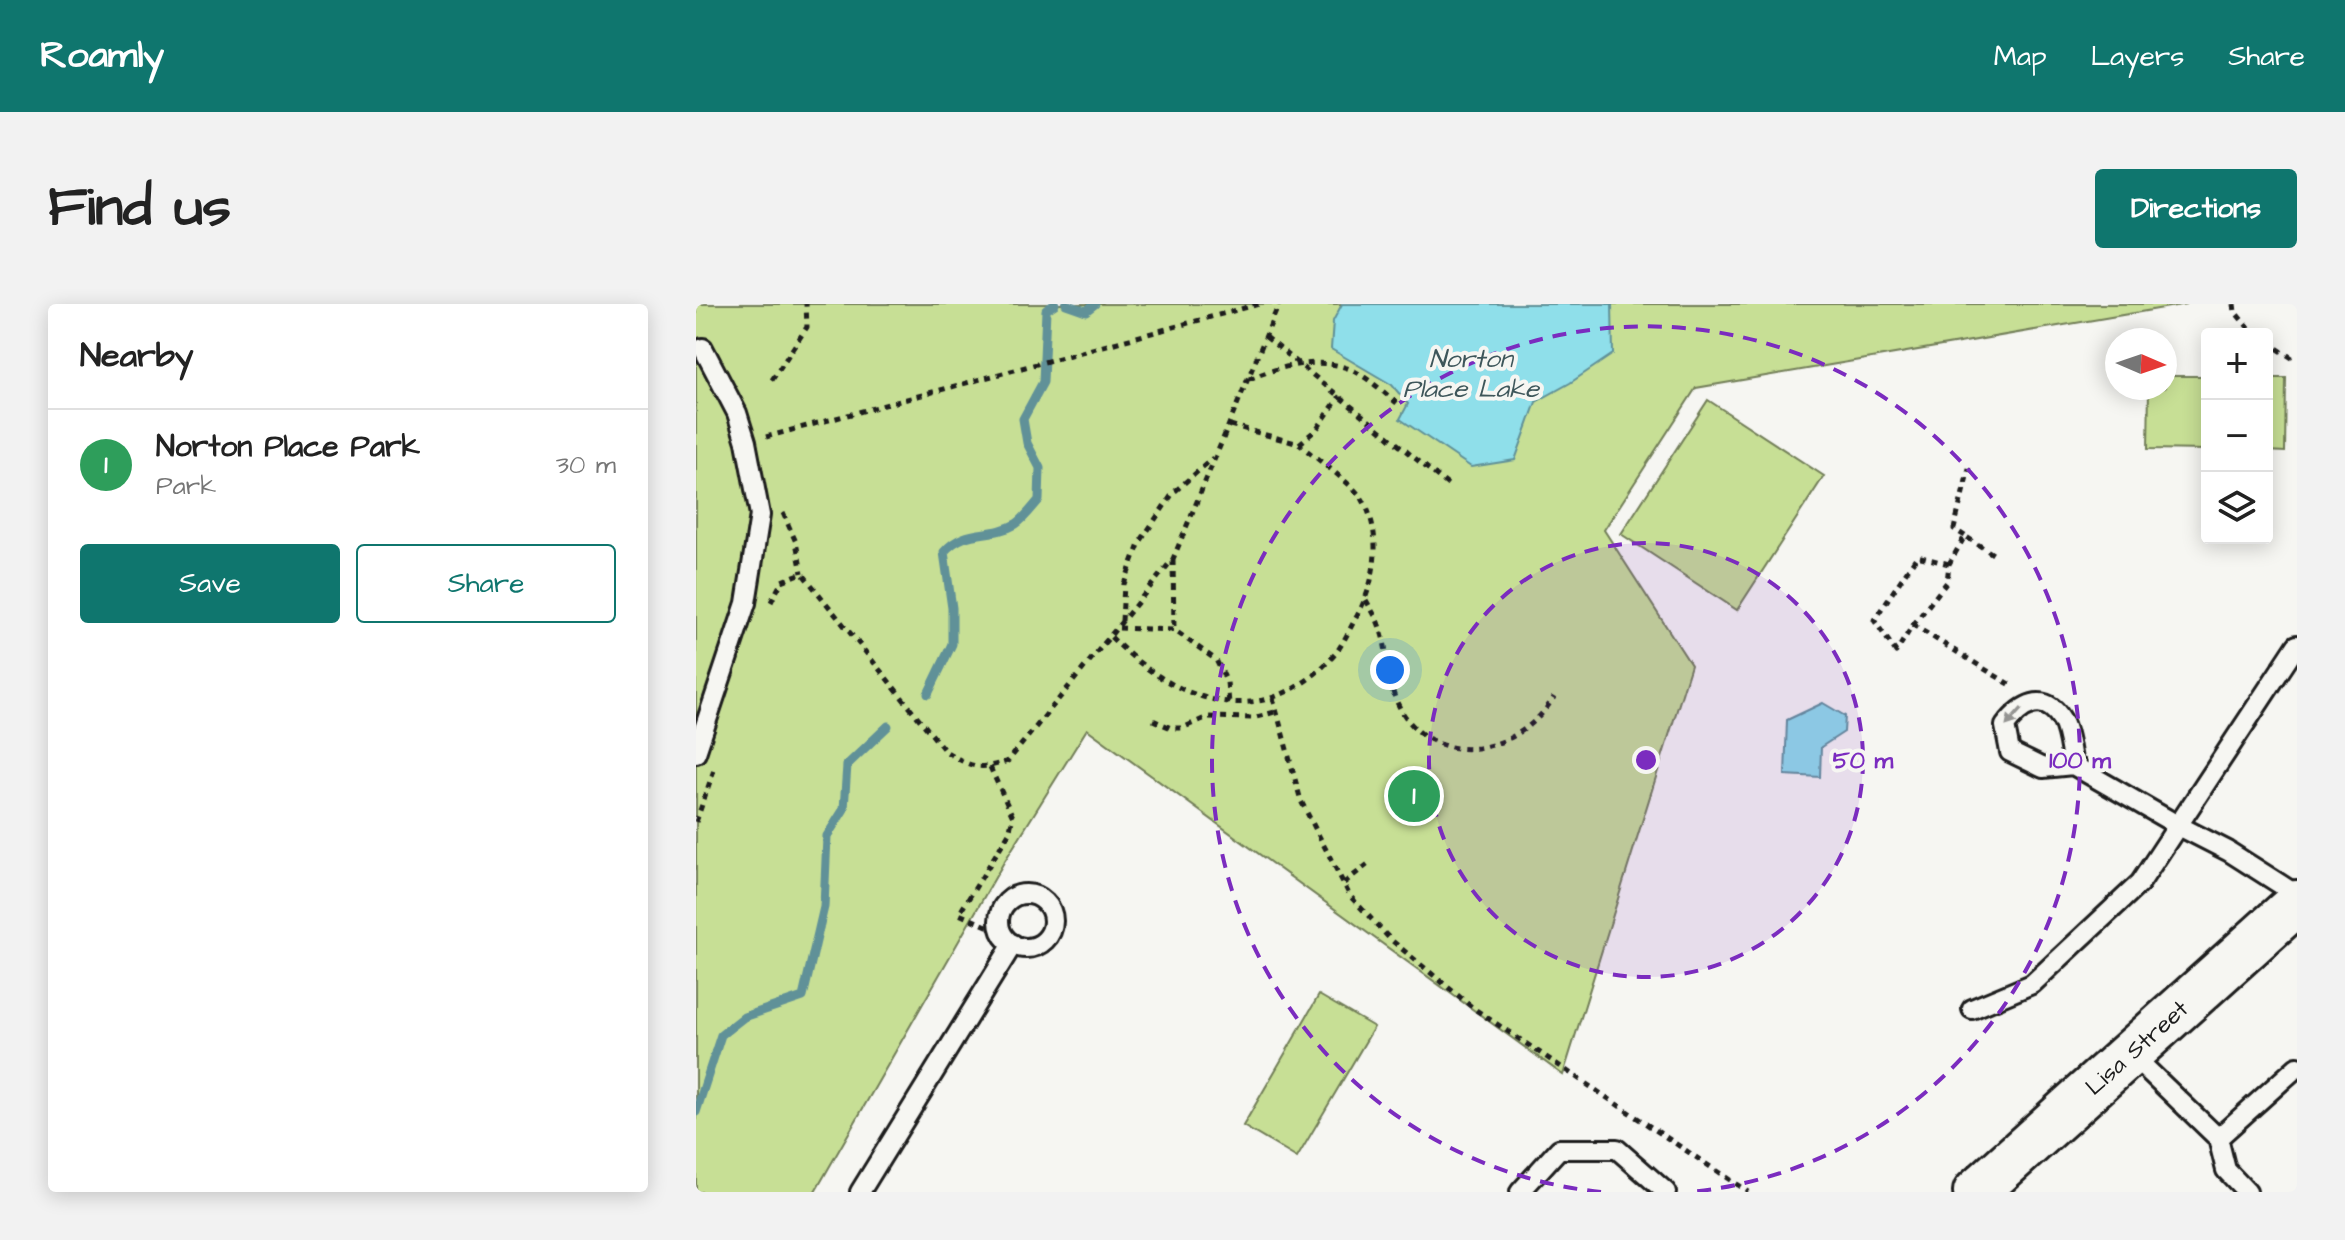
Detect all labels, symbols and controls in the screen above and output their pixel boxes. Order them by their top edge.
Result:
text: Roamly [40,30,164,82]
text: Map [1994,37,2047,76]
text: Layers [2091,37,2184,76]
text: Share [2228,37,2305,76]
text: Find us [48,169,231,247]
button: Directions [2095,169,2297,248]
north arrow [2105,328,2177,400]
map controls [2201,328,2273,544]
button: + [2201,328,2273,400]
text: Nearby [80,332,194,380]
water label: Norton Place Lake [1403,341,1541,407]
button: − [2201,400,2273,472]
text: Norton Place Park [156,426,420,468]
text: 1 [104,447,108,483]
text: 30 m [556,447,616,483]
text: Park [156,468,216,504]
button: layers [2201,472,2273,544]
button: Save [80,544,340,623]
button: Share [356,544,616,623]
your location [1370,650,1410,690]
one-way arrow [2005,707,2023,727]
text: 50 m [1833,744,1894,778]
text: 100 m [2049,744,2111,778]
centre of rings [1632,746,1660,774]
pin: 1 [1388,766,1440,826]
street label: Lisa Street [2078,993,2196,1104]

